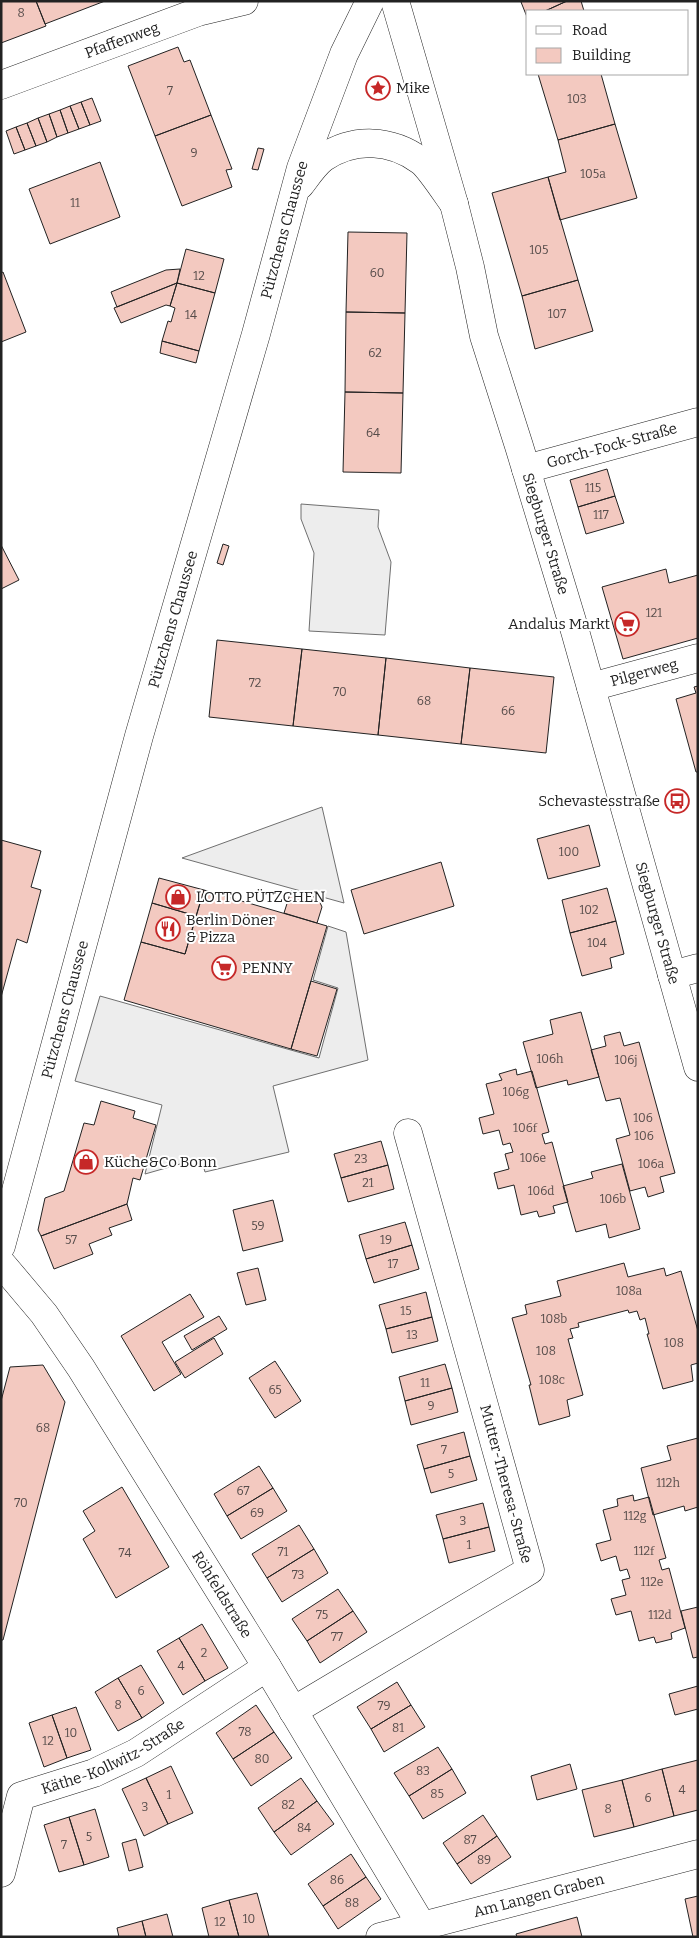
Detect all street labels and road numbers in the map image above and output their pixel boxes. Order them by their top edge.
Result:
street label: Pfaffenweg [82,18,162,62]
street label: Pützchens Chaussee [257,158,312,301]
street label: Gorch-Fock-Straße [545,419,679,472]
street label: Siegburger Straße [519,471,572,597]
street label: Pützchens Chaussee [144,548,202,690]
street label: Pilgerweg [608,655,680,690]
street label: Siegburger Straße [632,860,683,986]
street label: Pützchens Chaussee [38,938,92,1081]
street label: Mutter-Theresa-Straße [476,1403,536,1565]
street label: Röhfeldstraße [188,1548,256,1641]
street label: Käthe-Kollwitz-Straße [39,1715,188,1798]
street label: Am Langen Graben [471,1870,606,1921]

